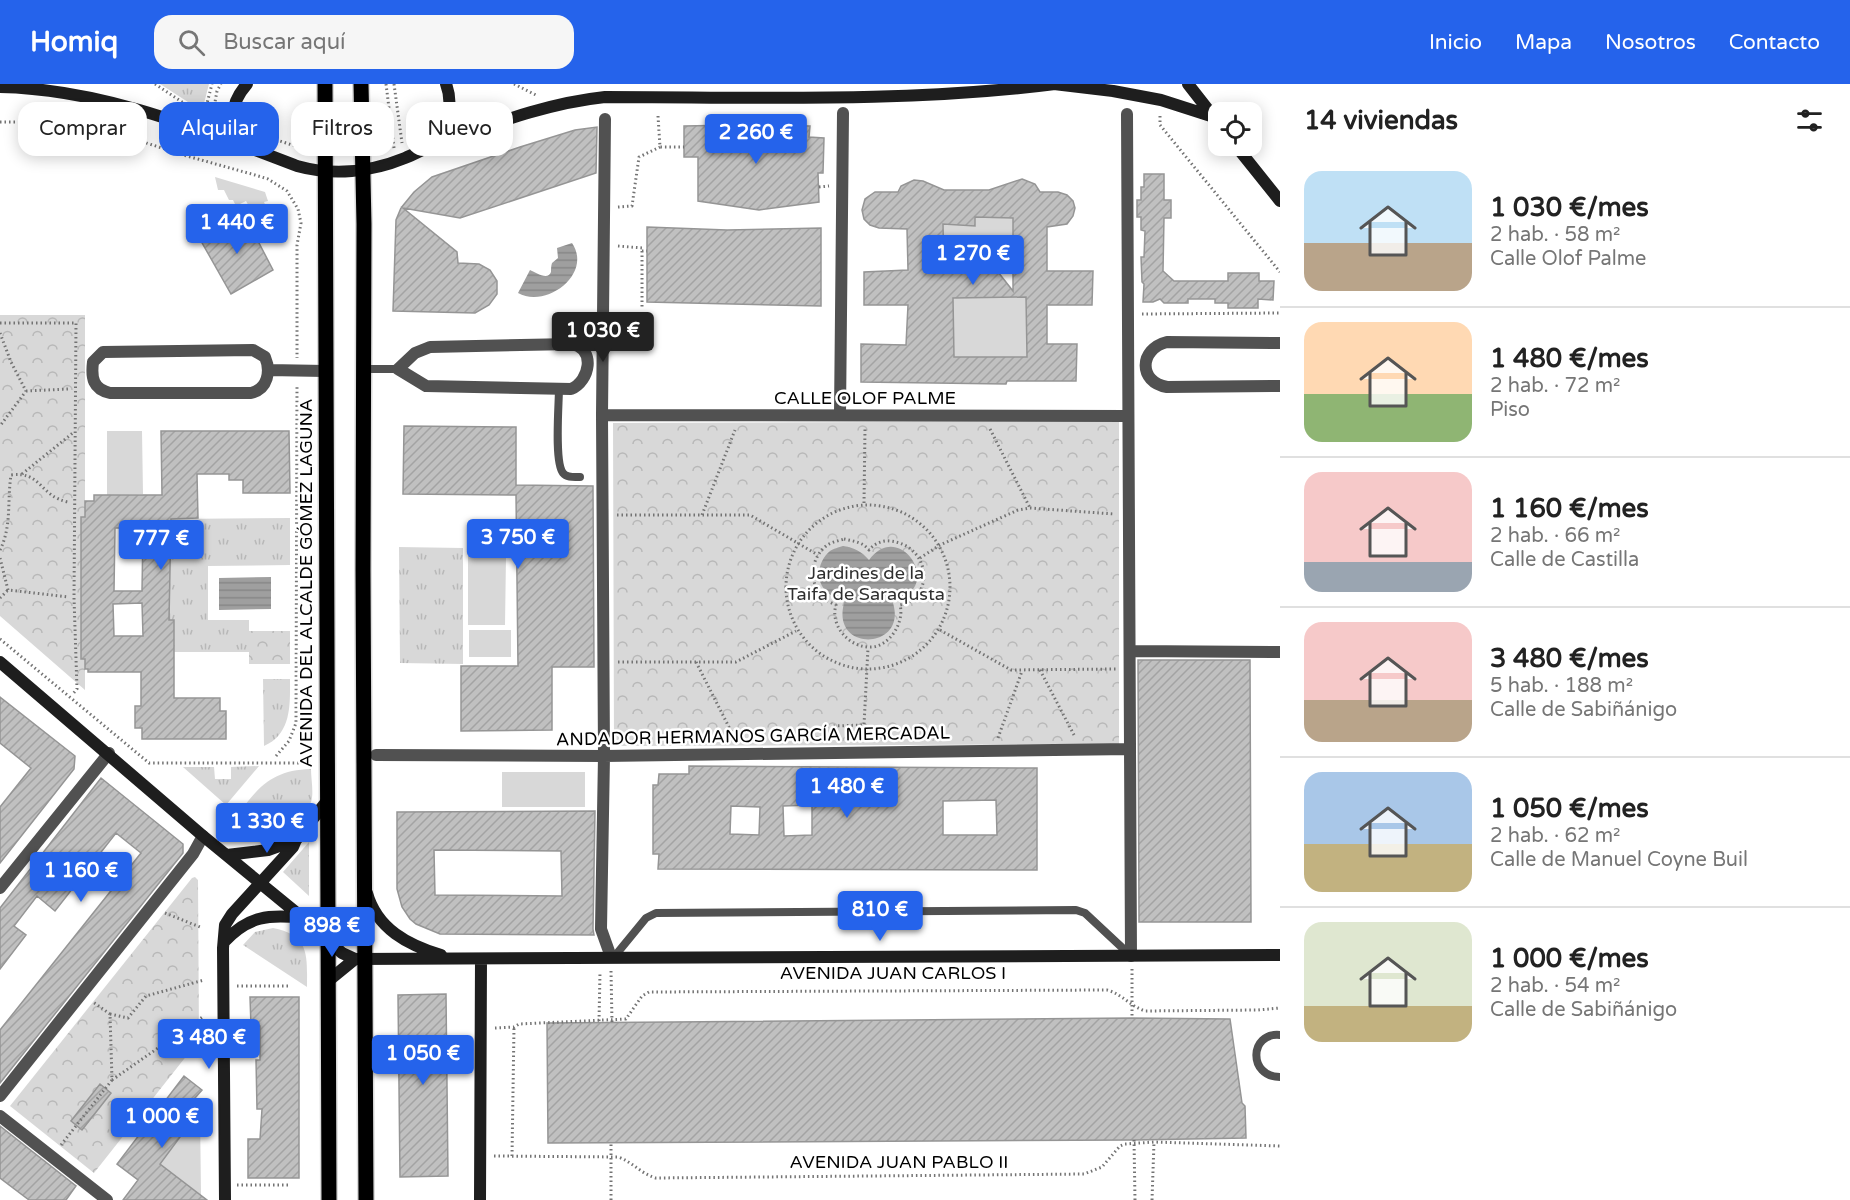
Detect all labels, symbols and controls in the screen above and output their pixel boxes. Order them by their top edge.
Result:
search box [154,15,574,69]
text: Homiq [30,25,118,59]
icon: search [175,26,208,59]
text: Buscar aquí [223,29,346,55]
text: Inicio [1429,30,1482,55]
text: Mapa [1515,30,1572,55]
text: Nosotros [1605,30,1696,55]
text: Contacto [1729,30,1820,55]
chip: Comprar [18,102,147,156]
chip: Alquilar [159,102,279,156]
chip: Filtros [291,102,394,156]
chip: Nuevo [406,102,513,156]
map controls [1208,102,1262,156]
button: locate [1208,102,1262,156]
icon: filters [1793,104,1826,137]
text: 14 viviendas [1304,105,1458,136]
pin: 2 260 € [701,114,811,165]
text: 2 260 € [719,121,793,145]
text: 1 030 €/mes [1490,192,1649,223]
icon: home [1352,195,1424,267]
pin: 1 440 € [182,204,292,255]
text: 1 440 € [200,211,274,235]
text: 2 hab. · 58 m² [1490,223,1620,247]
pin: 1 270 € [918,235,1028,286]
text: 1 270 € [936,242,1010,266]
text: Calle Olof Palme [1490,247,1646,271]
pin: 1 030 € [548,312,658,363]
text: 1 030 € [566,319,640,343]
text: 1 480 €/mes [1490,343,1649,374]
icon: home [1352,346,1424,418]
text: 2 hab. · 72 m² [1490,374,1620,398]
street label: CALLE OLOF PALME [774,387,956,409]
text: Piso [1490,398,1530,422]
street label: AVENIDA DEL ALCALDE GÓMEZ LAGUNA [295,399,317,768]
text: 1 160 €/mes [1490,493,1649,524]
icon: home [1352,496,1424,568]
pin: 3 750 € [463,519,573,570]
pin: 777 € [119,520,203,571]
text: 2 hab. · 66 m² [1490,524,1620,548]
text: 3 750 € [481,526,555,550]
text: 777 € [133,527,189,551]
text: Calle de Castilla [1490,548,1639,572]
park label: Jardines de la Taifa de Saraqusta [787,562,945,605]
text: 3 480 €/mes [1490,643,1649,674]
icon: home [1352,646,1424,718]
text: 5 hab. · 188 m² [1490,674,1633,698]
text: Calle de Sabiñánigo [1490,698,1677,722]
street label: ANDADOR HERMANOS GARCÍA MERCADAL [556,722,951,750]
pin: 1 480 € [792,768,902,819]
text: 1 480 € [810,775,884,799]
text: 1 050 €/mes [1490,793,1649,824]
icon: home [1352,796,1424,868]
pin: 1 330 € [212,803,322,854]
text: 1 330 € [230,810,304,834]
text: 2 hab. · 62 m² [1490,824,1620,848]
text: Calle de Manuel Coyne Buil [1490,848,1748,872]
pin: 1 160 € [26,852,136,903]
text: 1 160 € [44,859,118,883]
pin: 810 € [838,891,922,942]
text: 810 € [852,898,908,922]
pin: 898 € [290,907,374,958]
text: 898 € [304,914,360,938]
text: 1 000 €/mes [1490,943,1649,974]
icon: home [1352,946,1424,1018]
street label: AVENIDA JUAN CARLOS I [780,962,1006,984]
text: 2 hab. · 54 m² [1490,974,1620,998]
text: Calle de Sabiñánigo [1490,998,1677,1022]
pin: 3 480 € [154,1019,264,1070]
text: 3 480 € [172,1026,246,1050]
pin: 1 050 € [368,1035,478,1086]
text: 1 050 € [386,1042,460,1066]
pin: 1 000 € [107,1098,217,1149]
text: 1 000 € [125,1105,199,1129]
street label: AVENIDA JUAN PABLO II [790,1151,1008,1173]

